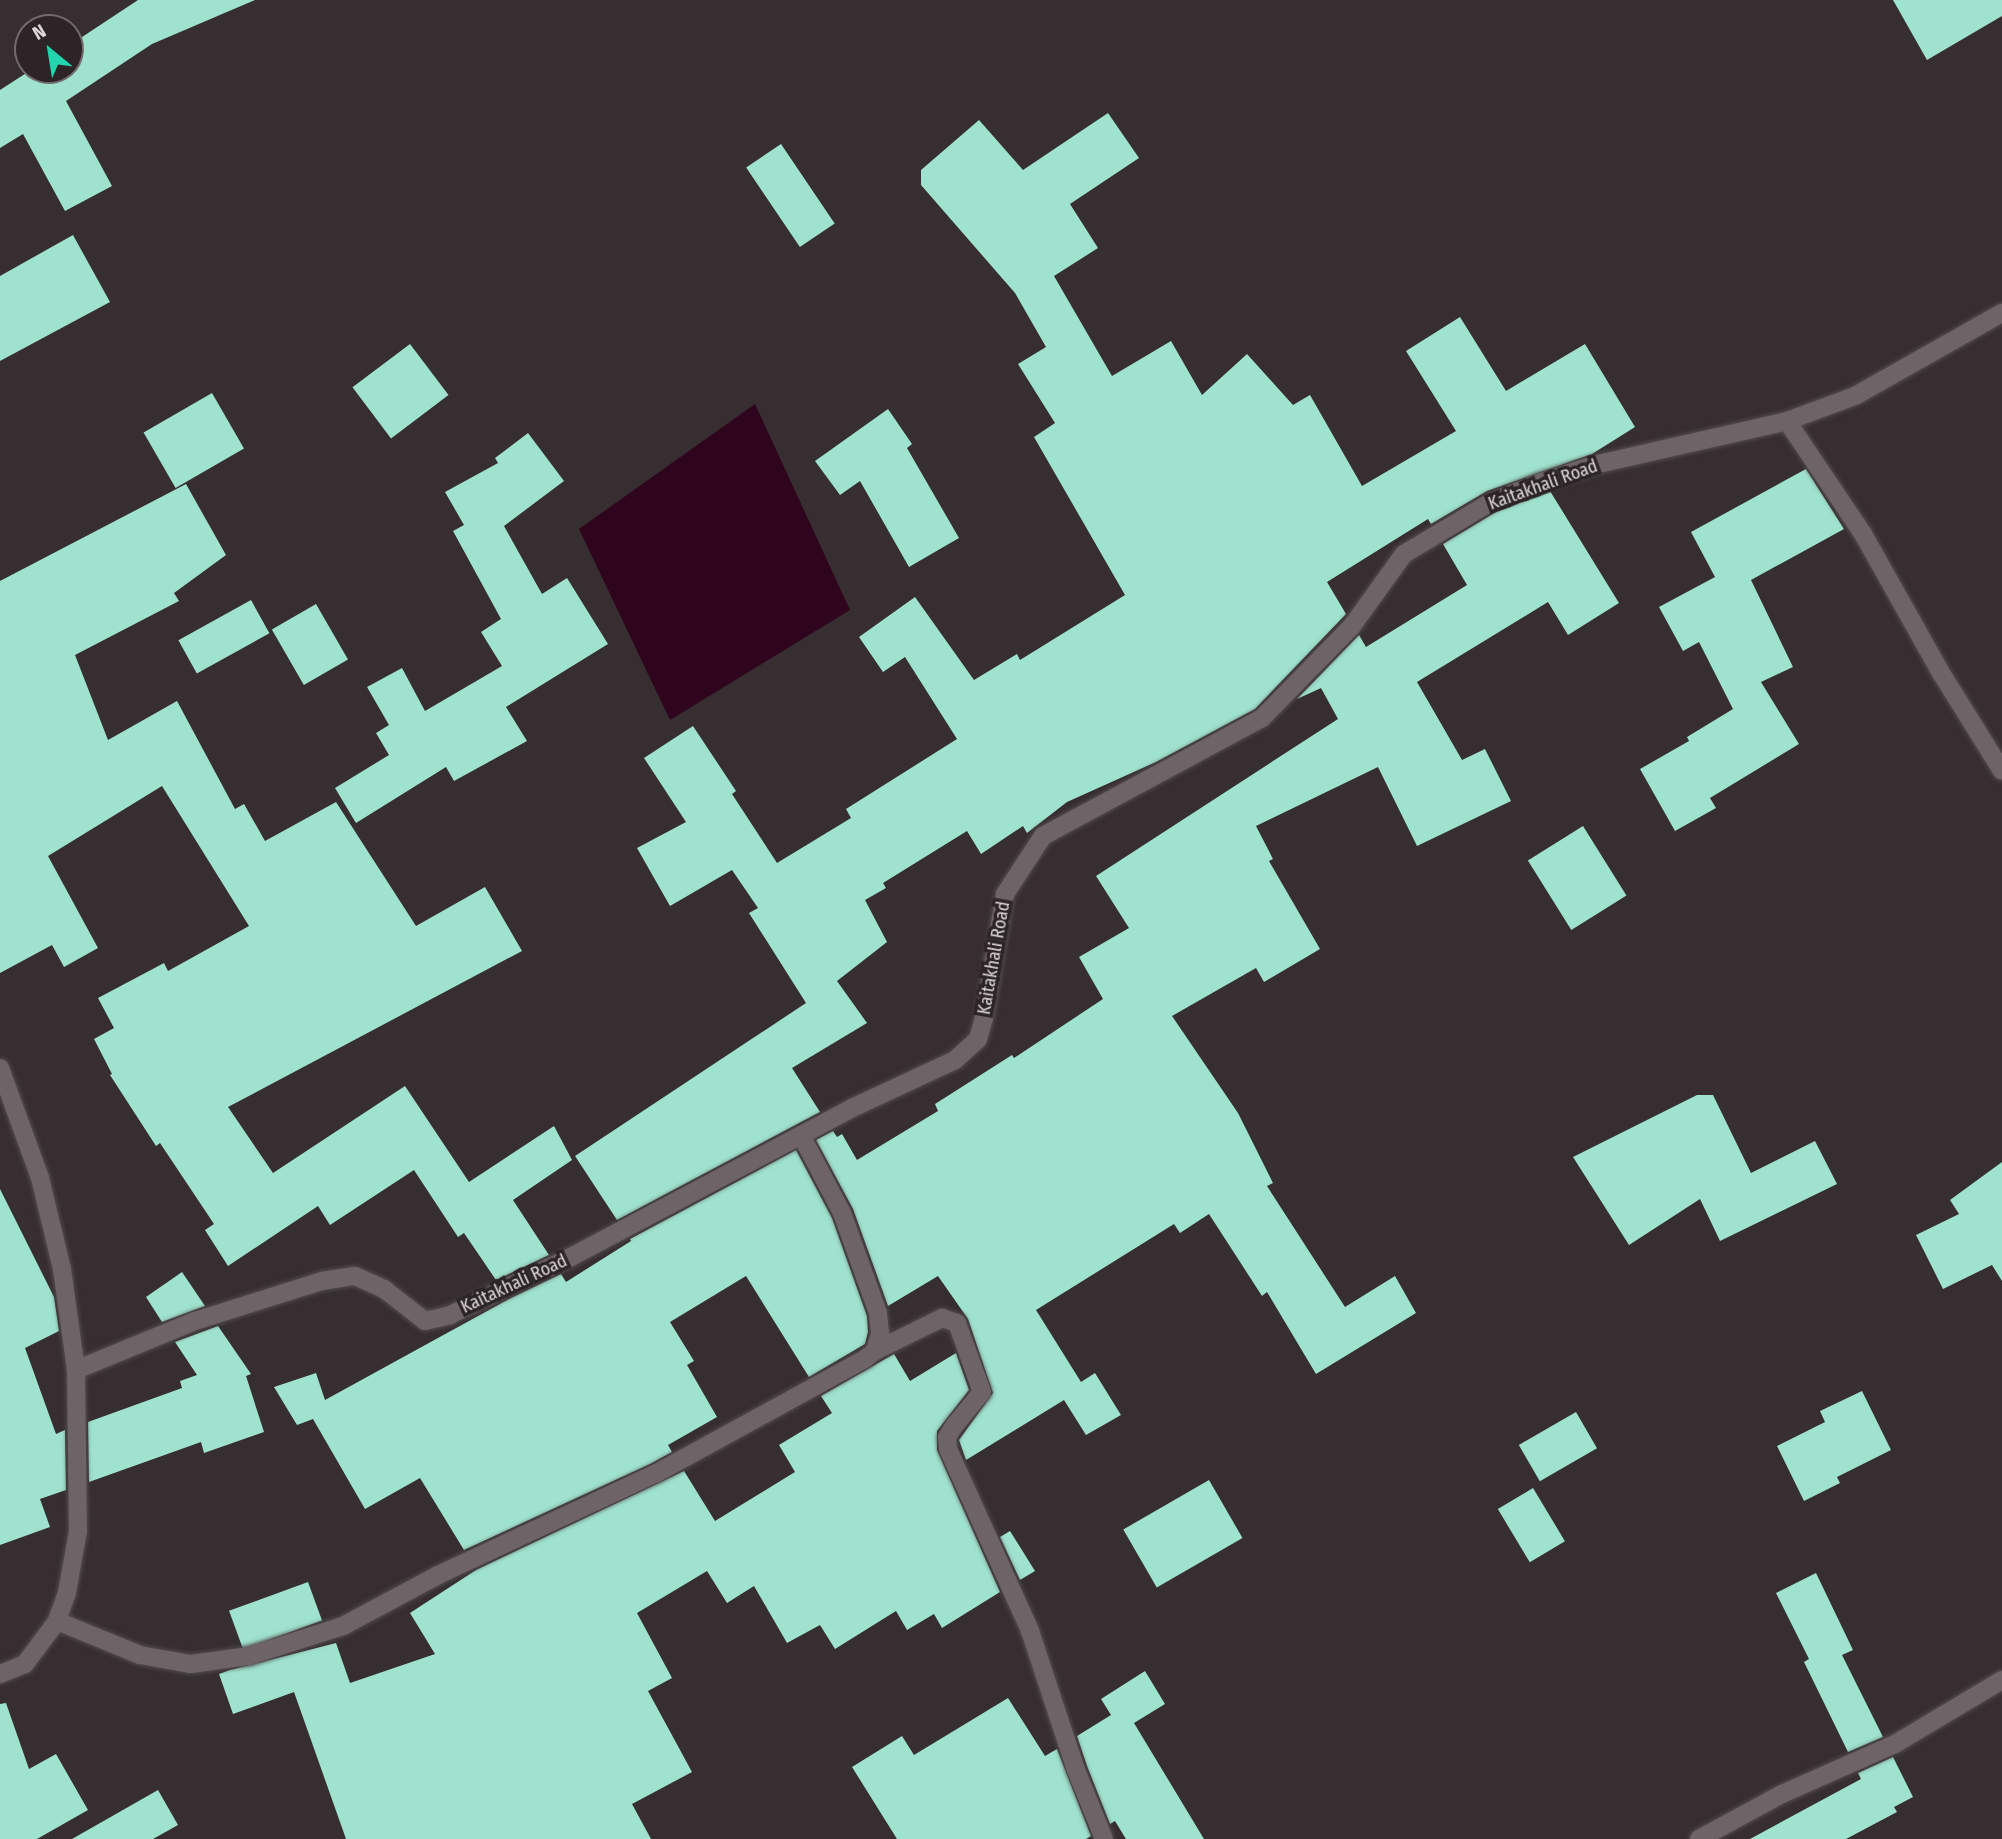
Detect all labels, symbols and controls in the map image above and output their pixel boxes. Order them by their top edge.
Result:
north arrow [14,14,84,84]
text: N [29,19,50,45]
street label: Kaitakhali Road [1485,455,1601,515]
street label: Kaitakhali Road [973,900,1015,1016]
street label: Kaitakhali Road [457,1250,571,1318]

